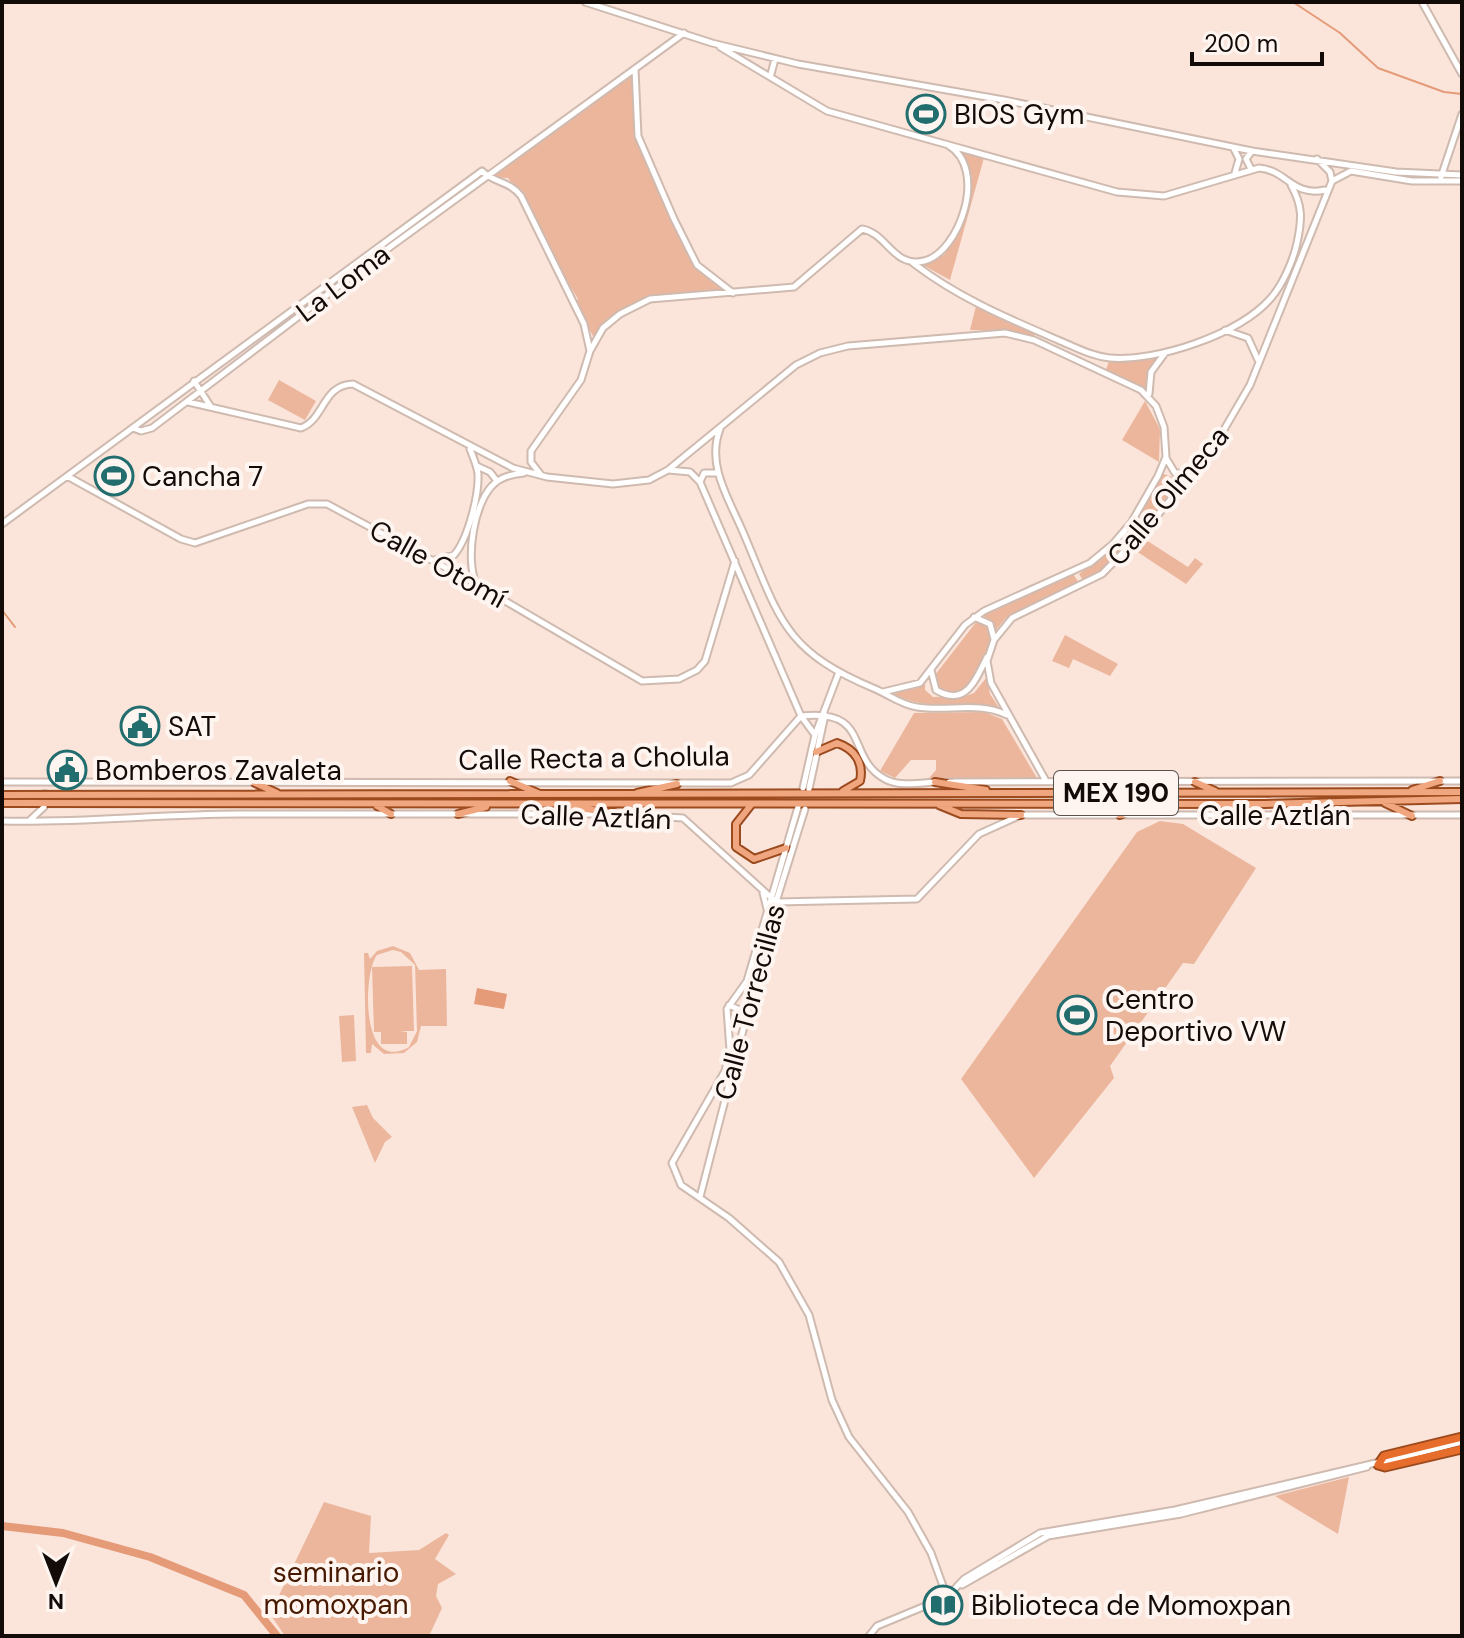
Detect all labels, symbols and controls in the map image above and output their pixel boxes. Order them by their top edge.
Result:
scale bar [1192,16,1322,66]
text: 200 m [1204,28,1278,59]
sports icon: BIOS Gym [905,93,947,135]
place label: BIOS Gym [954,96,1085,133]
street label: La Loma [289,236,397,330]
street label: Calle Olmeca [1099,419,1237,573]
sports icon: Cancha 7 [93,455,135,497]
place label: Cancha 7 [142,458,263,495]
street label: Calle Otomí [363,511,514,617]
public building icon: SAT [119,705,161,747]
place label: SAT [168,708,216,745]
street label: Calle Recta a Cholula [458,737,730,779]
public building icon: Bomberos Zavaleta [46,749,88,791]
place label: Bomberos Zavaleta [95,752,342,789]
road number: MEX 190 [1054,771,1178,815]
street label: Calle Aztlán [520,796,672,838]
street label: Calle Aztlán [1199,797,1351,834]
street label: Calle Torrecillas [706,900,794,1104]
place label: Centro Deportivo VW [1105,981,1286,1050]
sports icon: Centro Deportivo VW [1056,994,1098,1036]
north arrow [16,1542,96,1622]
park label: seminario momoxpan [263,1554,409,1623]
library icon: Biblioteca de Momoxpan [922,1584,964,1626]
text: N [48,1587,64,1616]
place label: Biblioteca de Momoxpan [971,1587,1291,1624]

